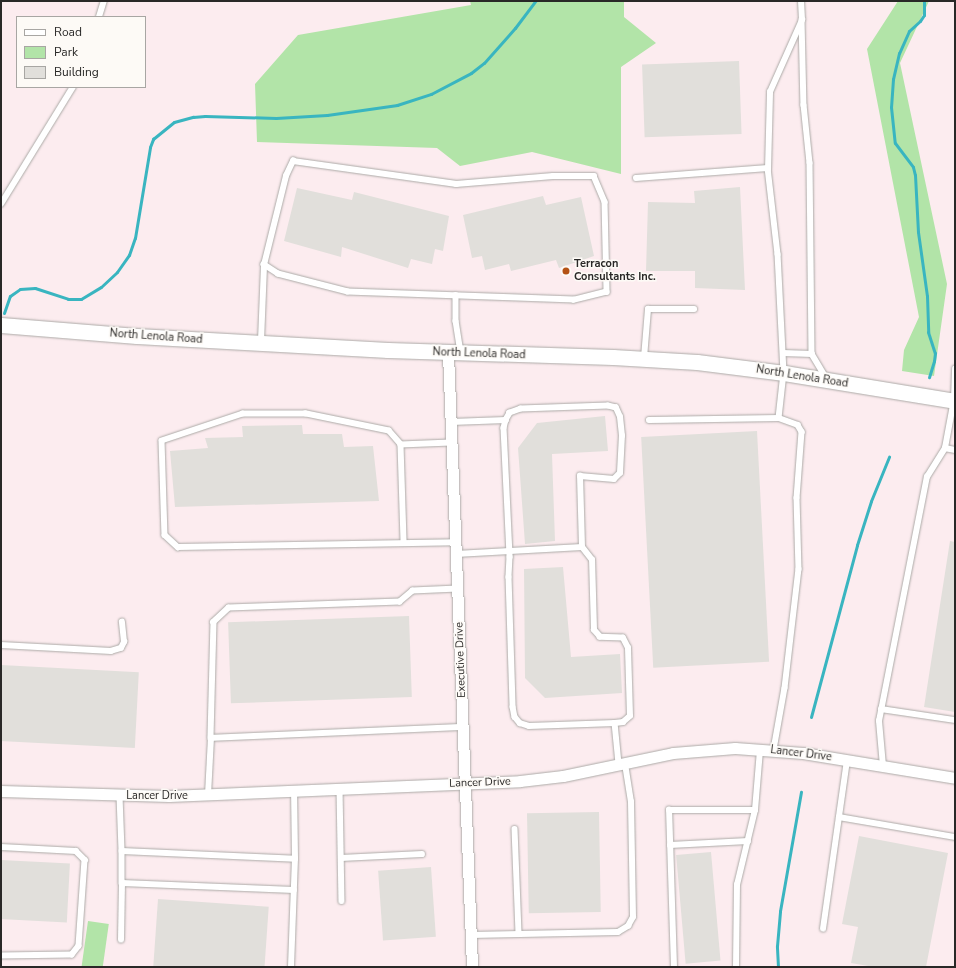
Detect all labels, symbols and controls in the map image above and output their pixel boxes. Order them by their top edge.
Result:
legend [16,16,146,88]
text: Road [54,24,82,40]
text: Park [54,44,78,60]
text: Building [54,64,99,80]
place label: Terracon Consultants Inc. [574,258,656,284]
marker: Terracon Consultants Inc. [561,266,571,276]
street label: North Lenola Road [109,327,203,347]
street label: North Lenola Road [432,346,526,362]
street label: North Lenola Road [755,363,849,391]
street label: Executive Drive [453,622,469,698]
street label: Lancer Drive [770,744,832,764]
street label: Lancer Drive [449,775,511,791]
street label: Lancer Drive [126,789,188,803]

